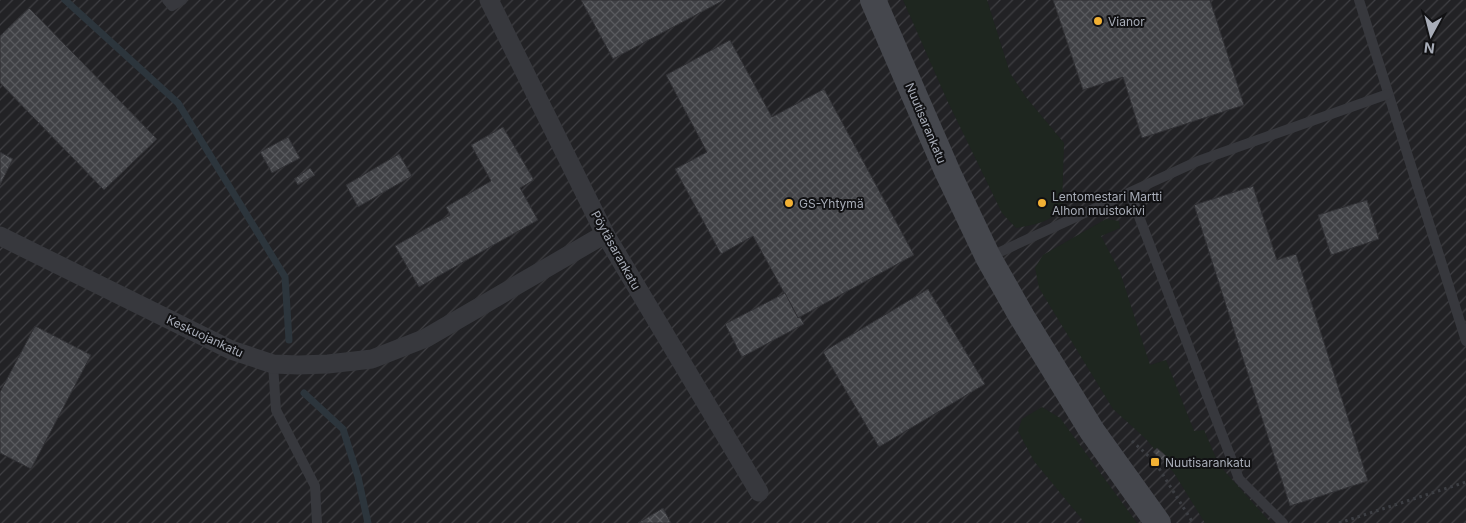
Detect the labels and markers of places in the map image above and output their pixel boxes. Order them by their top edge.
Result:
place label: Vianor [1108,14,1145,29]
marker: Vianor [1092,15,1104,27]
place label: Lentomestari Martti Alhon muistokivi [1052,189,1162,218]
place label: GS-Yhtymä [799,196,864,211]
marker: GS-Yhtymä [783,197,795,209]
marker: Lentomestari Martti Alhon muistokivi [1036,197,1048,209]
place label: Nuutisarankatu [1165,455,1251,470]
marker: Nuutisarankatu [1149,456,1161,468]

